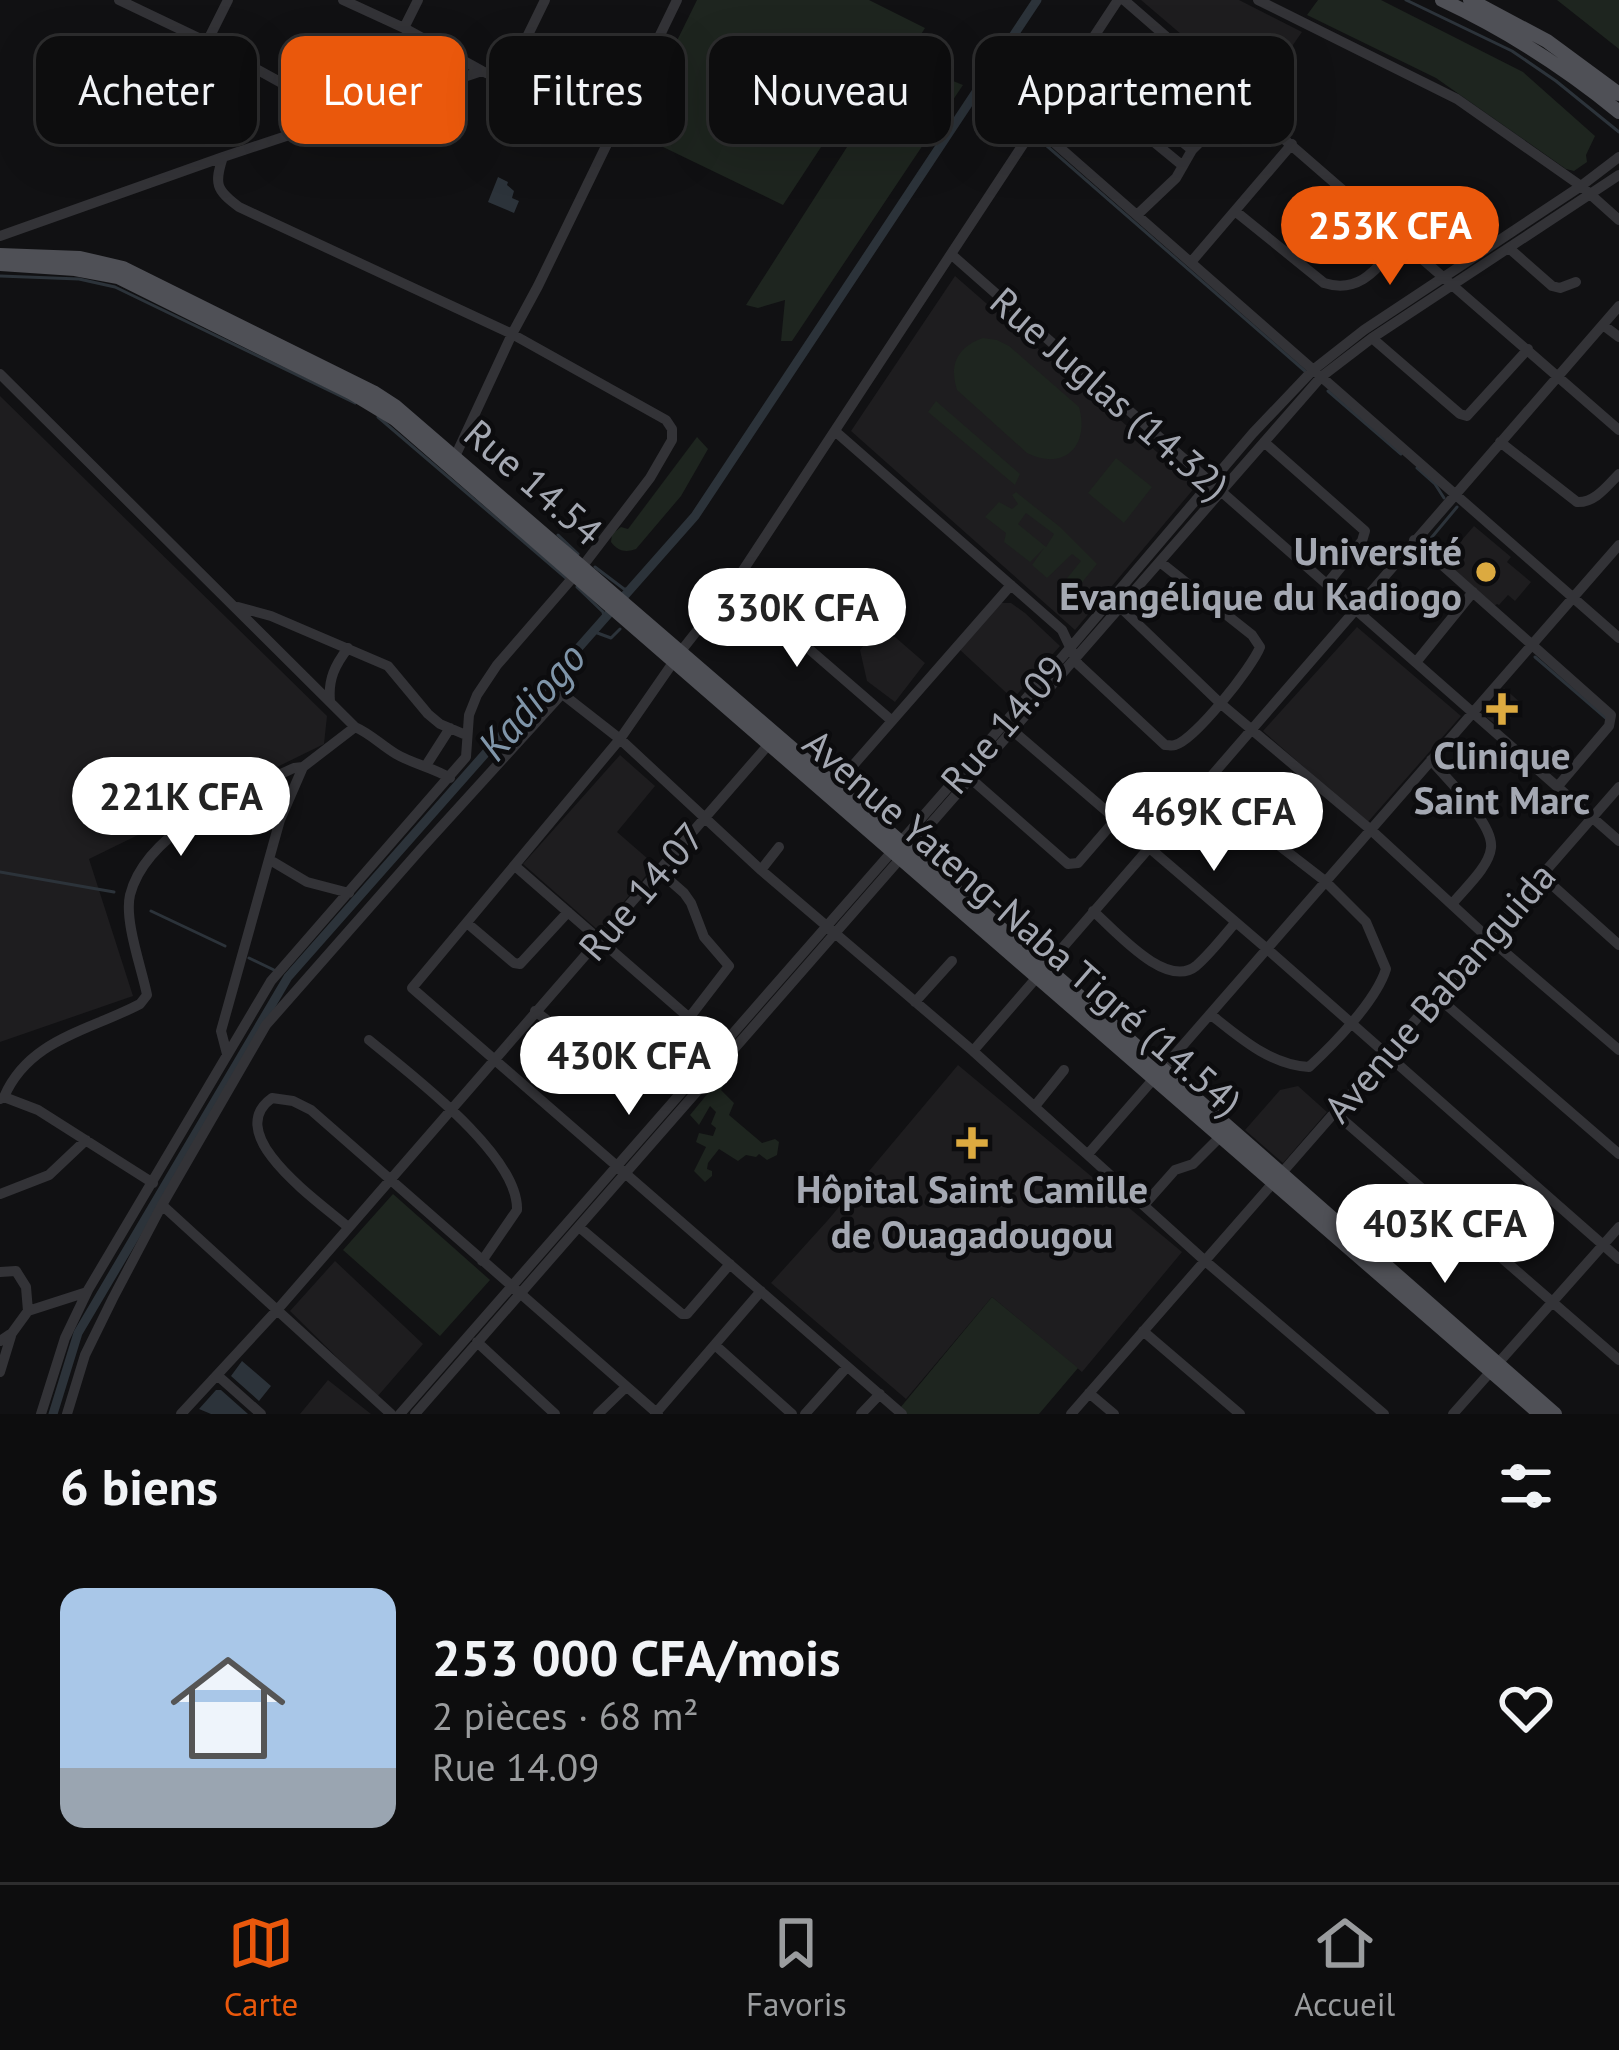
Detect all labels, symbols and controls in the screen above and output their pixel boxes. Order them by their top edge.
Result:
chip: Acheter [36,36,257,144]
chip: Louer [281,36,465,144]
chip: Filtres [489,36,685,144]
chip: Nouveau [709,36,951,144]
chip: Appartement [975,36,1294,144]
pin: 253K CFA [1266,186,1514,288]
text: 253K CFA [1308,199,1472,250]
street label: Rue Juglas (14.32) [980,275,1240,511]
street label: Rue 14.54 [454,408,614,556]
place label: Université Evangélique du Kadiogo [1059,525,1462,621]
marker: Université Evangélique du Kadiogo [1473,559,1499,585]
pin: 330K CFA [673,568,921,670]
text: 330K CFA [715,581,879,632]
water label: Kadiogo [465,631,597,771]
street label: Rue 14.09 [929,644,1077,804]
marker: Clinique Saint Marc [1486,693,1518,725]
street label: Avenue Yateng-Naba Tigré (14.54) [793,717,1253,1127]
place label: Clinique Saint Marc [1414,729,1590,825]
pin: 221K CFA [57,757,305,859]
text: 221K CFA [99,770,263,821]
pin: 469K CFA [1090,772,1338,874]
text: 469K CFA [1132,785,1296,836]
street label: Rue 14.07 [567,811,715,971]
street label: Avenue Babanguida [1312,851,1566,1133]
pin: 430K CFA [505,1016,753,1118]
text: 430K CFA [547,1029,711,1080]
marker: Hôpital Saint Camille de Ouagadougou [956,1127,988,1159]
place label: Hôpital Saint Camille de Ouagadougou [796,1163,1148,1259]
pin: 403K CFA [1321,1184,1569,1286]
text: 403K CFA [1363,1197,1527,1248]
text: 6 biens [60,1453,218,1519]
icon: filters [1493,1453,1559,1519]
text: 253 000 CFA/mois [432,1624,840,1690]
icon: home [156,1636,300,1780]
icon: heart [1493,1675,1559,1741]
text: 2 pièces · 68 m² [432,1690,699,1741]
text: Rue 14.09 [432,1741,599,1792]
tab: Carte [224,1910,298,2025]
tab: Favoris [746,1910,847,2025]
tab: Accueil [1294,1910,1395,2025]

